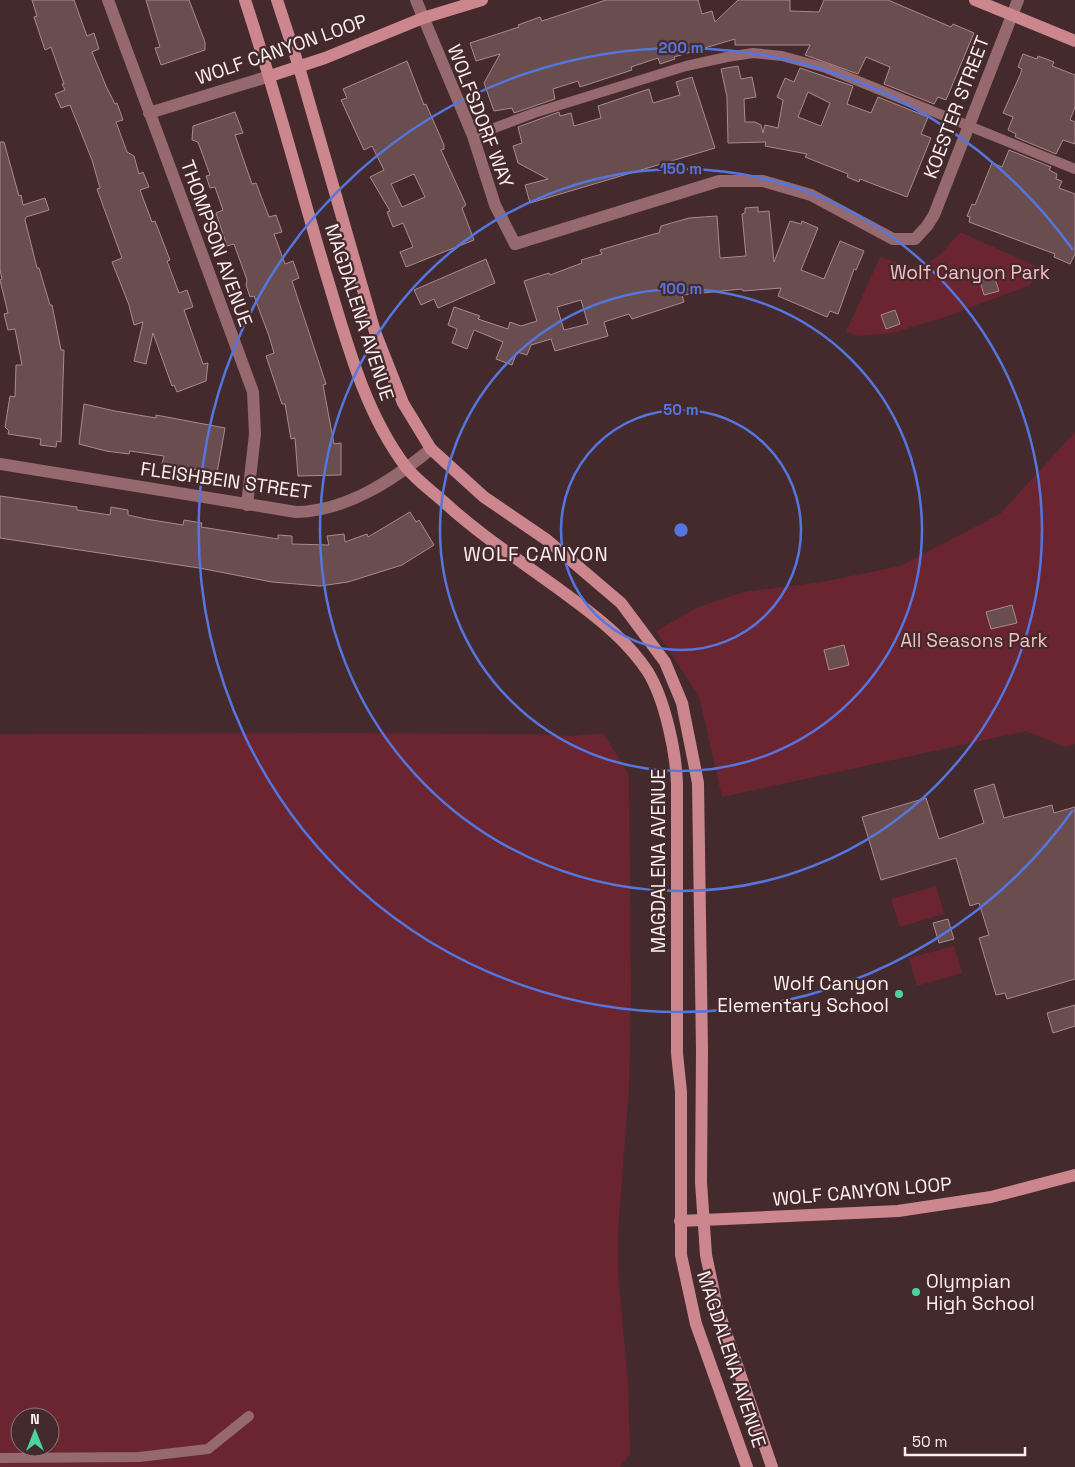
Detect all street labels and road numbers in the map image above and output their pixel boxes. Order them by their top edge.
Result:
street label: WOLF CANYON LOOP [192,8,370,91]
street label: KOESTER STREET [918,32,995,182]
street label: WOLFSDORF WAY [442,41,520,192]
street label: THOMPSON AVENUE [175,157,258,330]
street label: MAGDALENA AVENUE [319,221,400,404]
street label: FLEISHBEIN STREET [139,456,313,505]
street label: MAGDALENA AVENUE [646,769,671,953]
street label: WOLF CANYON LOOP [772,1171,953,1212]
street label: MAGDALENA AVENUE [691,1268,772,1451]

